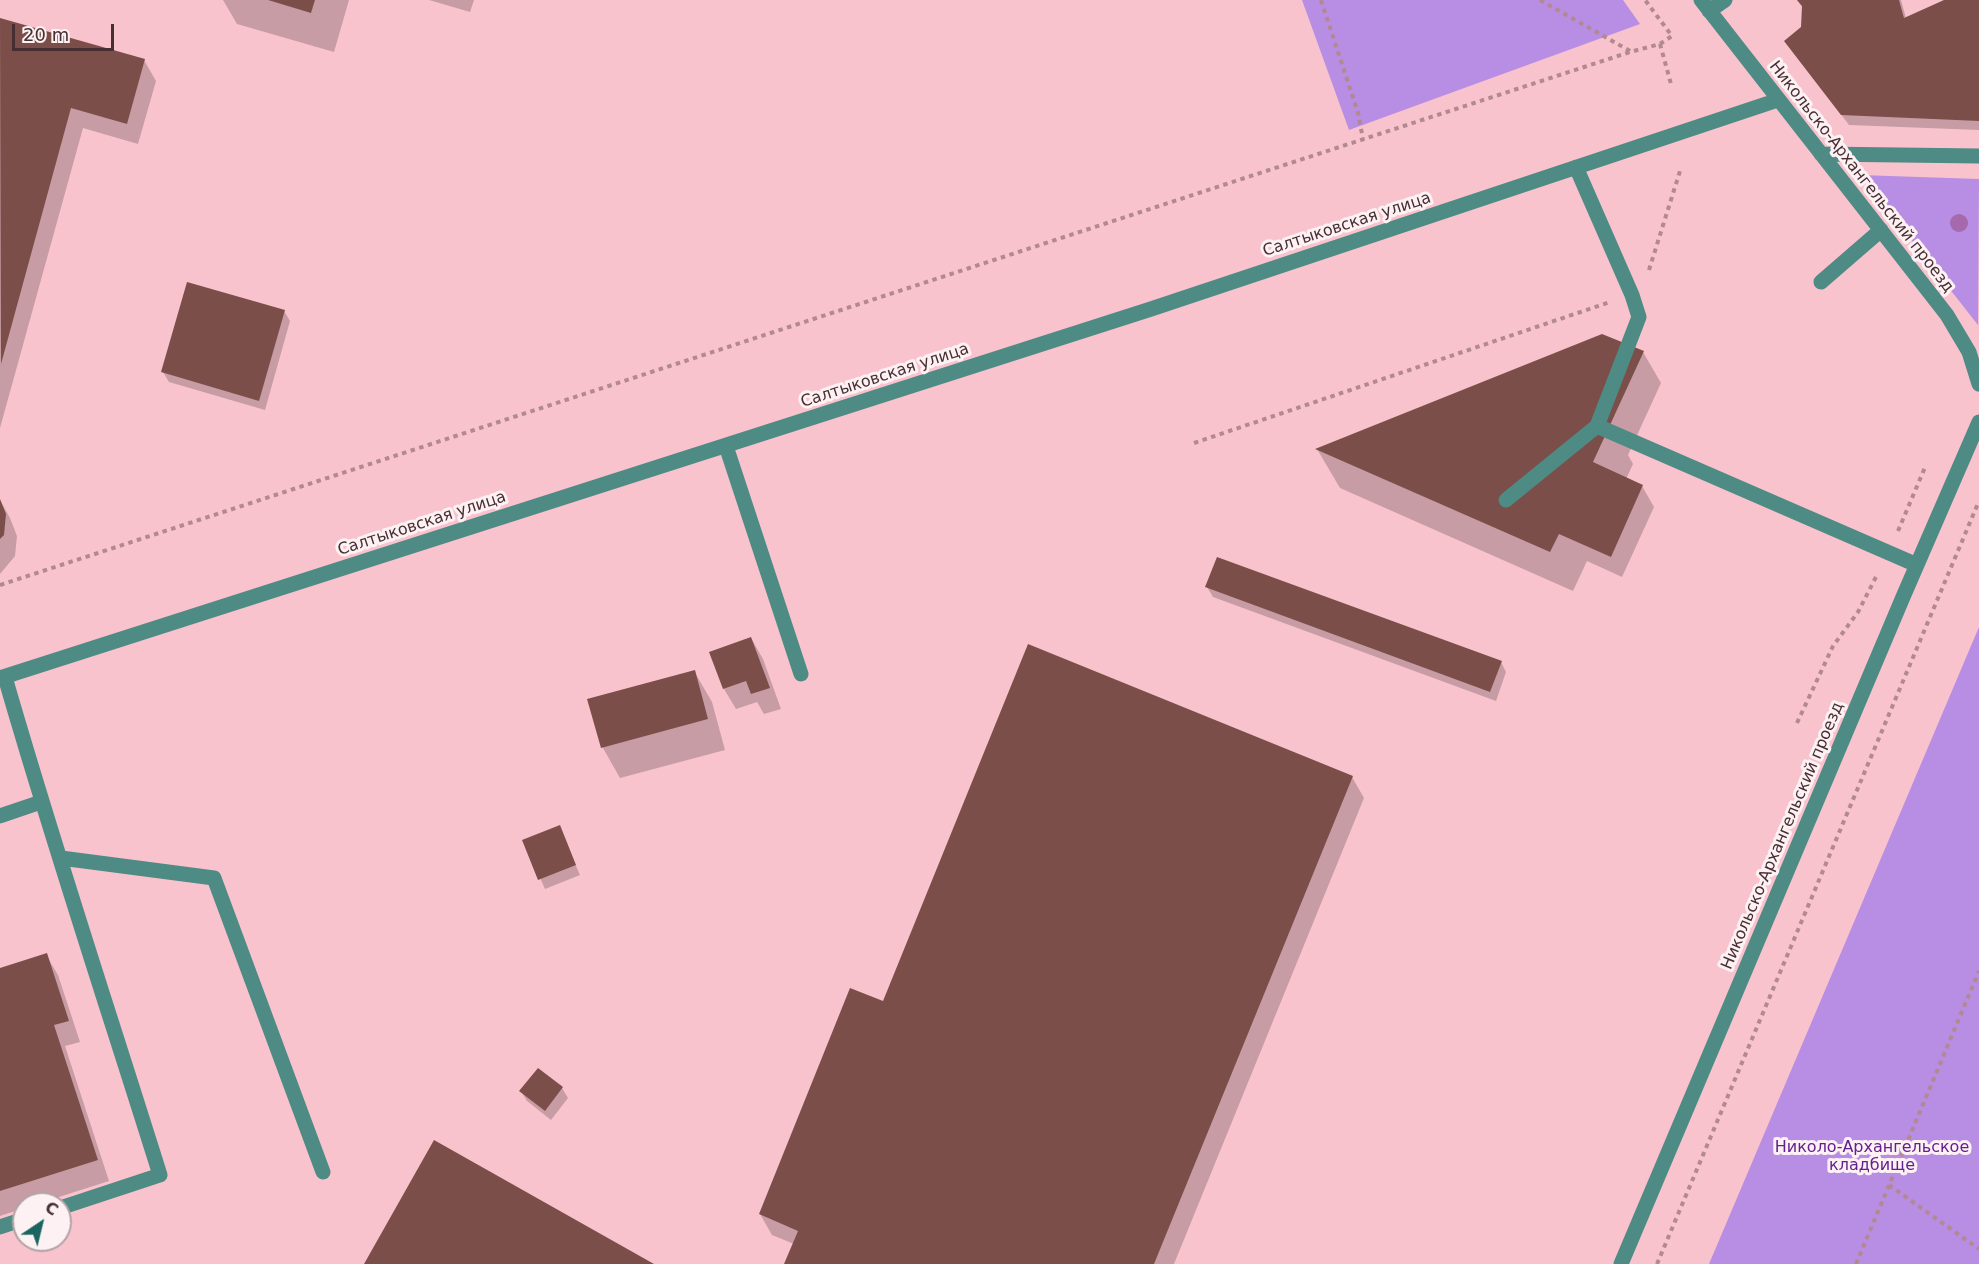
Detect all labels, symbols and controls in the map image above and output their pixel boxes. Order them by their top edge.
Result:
scale bar [15,12,117,50]
text: 20 m [23,24,69,45]
street label: Никольско-Архангельский проезд [1765,57,1957,297]
street label: Салтыковская улица [1260,189,1434,261]
street label: Салтыковская улица [798,340,972,412]
street label: Салтыковская улица [335,488,509,560]
street label: Никольско-Архангельский проезд [1718,699,1848,973]
park label: Николо-Архангельское кладбище [1775,1138,1969,1176]
north arrow [12,1192,72,1252]
text: С [41,1197,62,1220]

